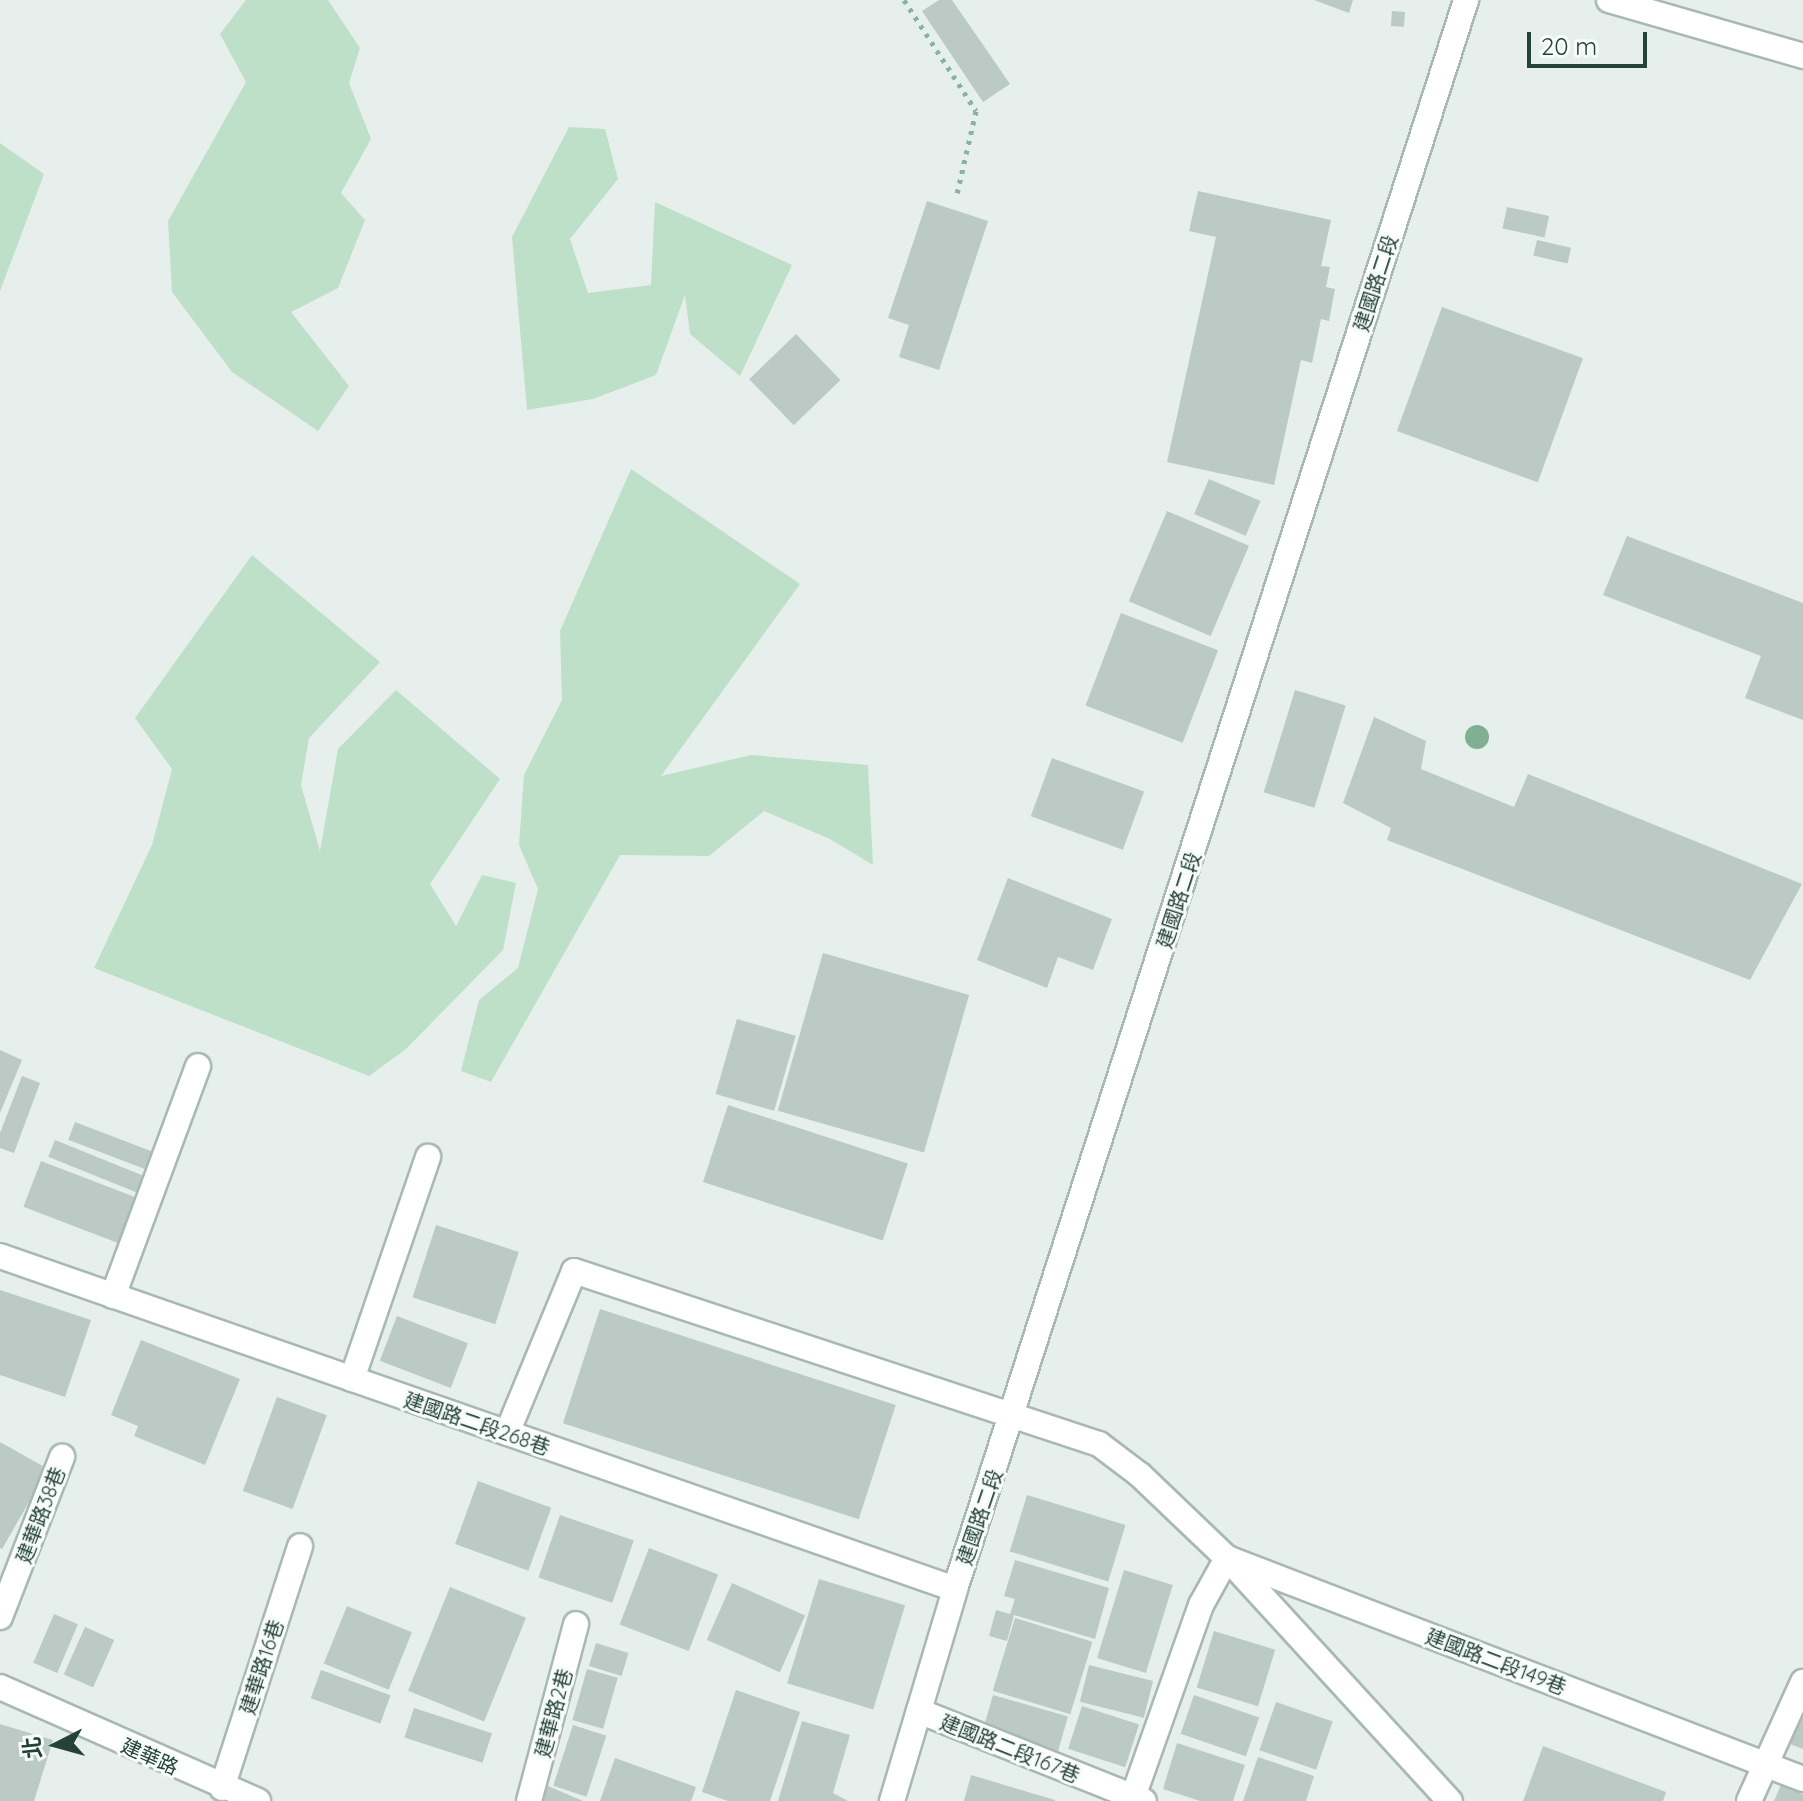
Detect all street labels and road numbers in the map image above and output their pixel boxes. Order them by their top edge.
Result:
street label: 建國路二段 [1348,232,1402,334]
street label: 建國路二段 [1151,849,1205,951]
street label: 建國路二段268巷 [401,1387,553,1459]
street label: 建華路38巷 [11,1463,69,1567]
street label: 建國路二段 [951,1466,1007,1568]
street label: 建華路16巷 [234,1617,288,1717]
street label: 建國路二段149巷 [1422,1623,1570,1699]
street label: 建華路2巷 [530,1666,576,1760]
street label: 建國路二段167巷 [937,1709,1083,1787]
street label: 建華路 [118,1733,182,1779]

